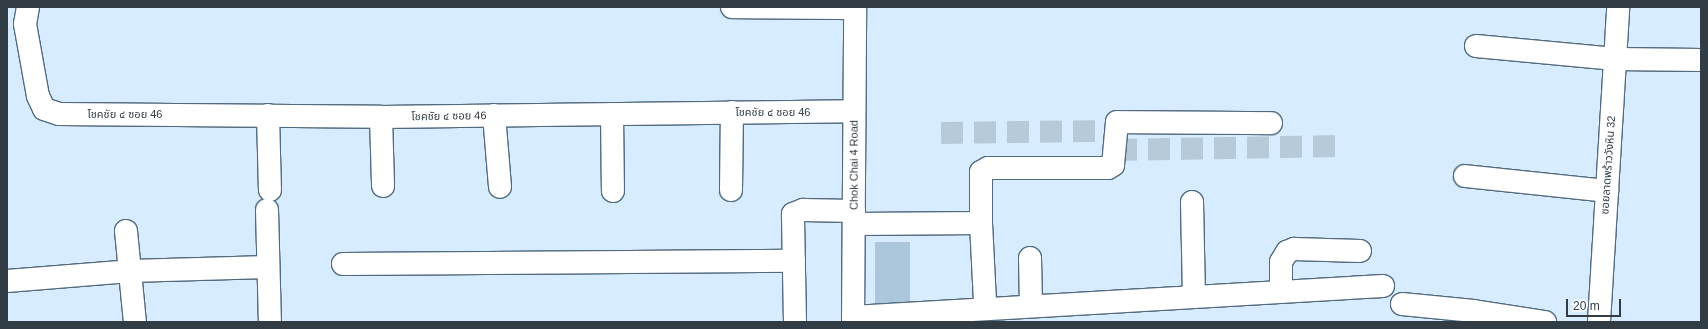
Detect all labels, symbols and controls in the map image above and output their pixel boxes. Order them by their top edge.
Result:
street label: โชคชัย ๔ ซอย 46 [736,105,810,119]
street label: โชคชัย ๔ ซอย 46 [88,107,162,121]
street label: โชคชัย ๔ ซอย 46 [411,109,487,123]
street label: ซอยลาดพร้าววังหิน 32 [1598,115,1618,215]
street label: Chok Chai 4 Road [847,120,861,210]
scale bar [1568,291,1623,317]
text: 20 m [1573,299,1600,313]

